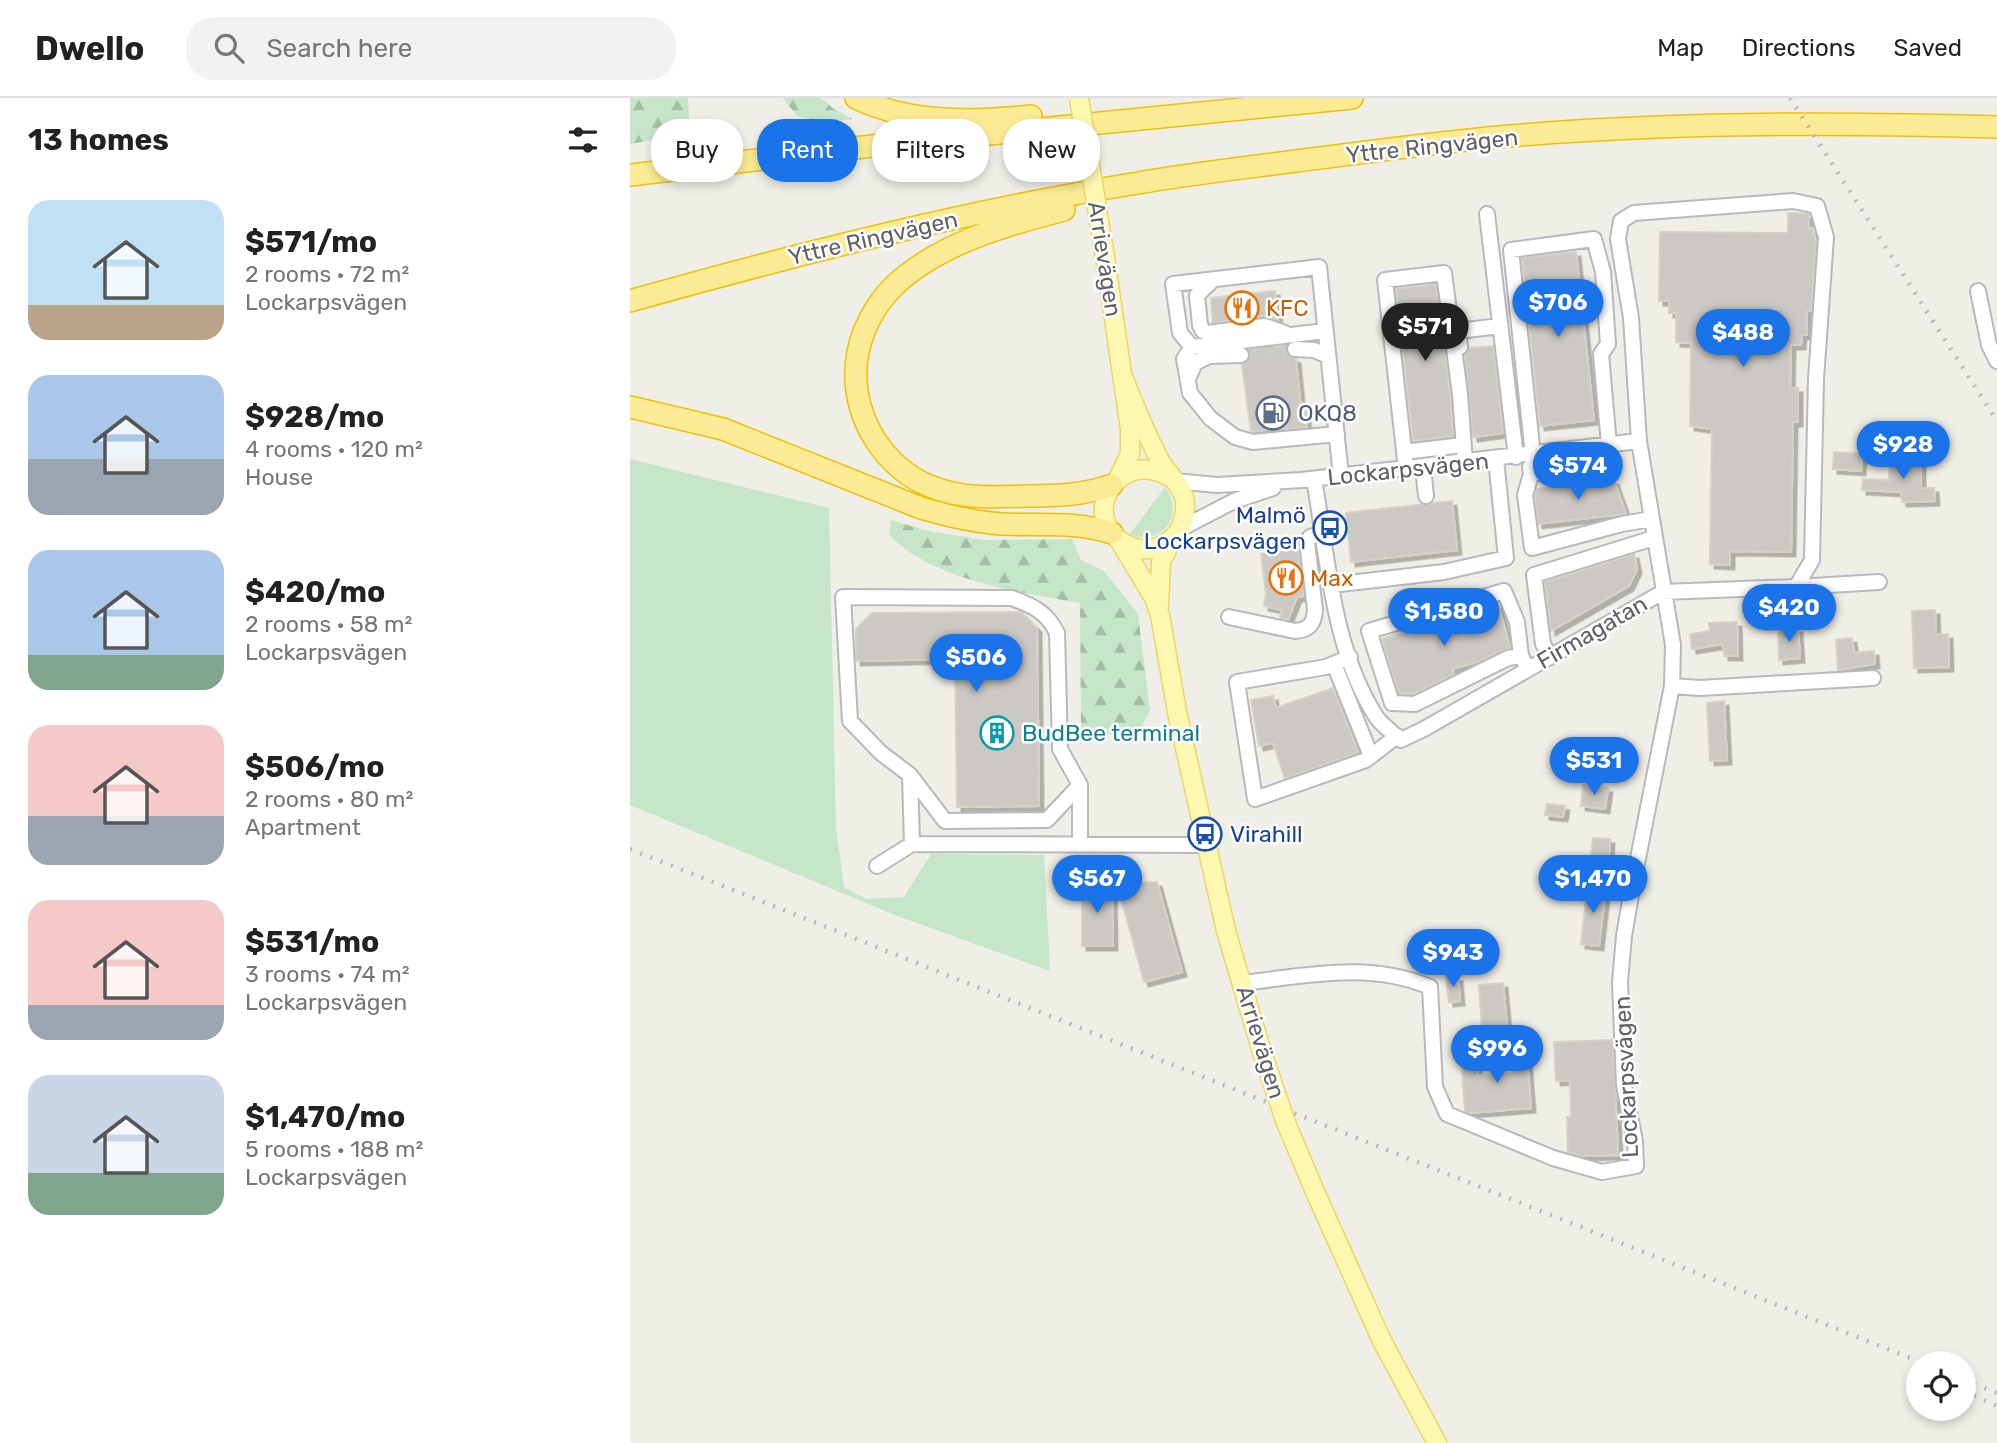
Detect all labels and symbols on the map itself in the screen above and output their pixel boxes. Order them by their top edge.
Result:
street label: Yttre Ringvägen [1345,123,1519,169]
street label: Arrievägen [1082,199,1128,319]
street label: Yttre Ringvägen [786,205,960,271]
pin: $706 [1517,280,1599,339]
restaurant icon: KFC [1223,289,1261,327]
place label: KFC [1266,294,1308,322]
pin: $571 [1384,303,1466,363]
pin: $488 [1702,310,1784,369]
fuel station icon: OKQ8 [1254,394,1292,432]
place label: OKQ8 [1298,399,1357,427]
pin: $928 [1862,422,1944,481]
pin: $574 [1537,442,1619,502]
street label: Lockarpsvägen [1326,447,1490,491]
place label: Malmö Lockarpsvägen [1144,501,1306,555]
bus stop icon: Malmö Lockarpsvägen [1311,509,1349,547]
restaurant icon: Max [1267,559,1305,597]
place label: Max [1310,564,1353,592]
pin: $420 [1748,584,1830,644]
pin: $1,580 [1387,588,1501,648]
street label: Firmagatan [1532,589,1652,675]
pin: $506 [935,634,1017,694]
building icon: BudBee terminal [978,714,1016,752]
place label: BudBee terminal [1022,719,1200,747]
pin: $531 [1553,738,1635,797]
bus stop icon: Virahill [1186,815,1224,853]
place label: Virahill [1230,820,1303,848]
pin: $567 [1056,856,1138,915]
pin: $1,470 [1536,856,1650,915]
pin: $943 [1412,930,1494,989]
street label: Arrievägen [1231,982,1291,1102]
street label: Lockarpsvägen [1608,995,1644,1159]
pin: $996 [1456,1026,1538,1085]

